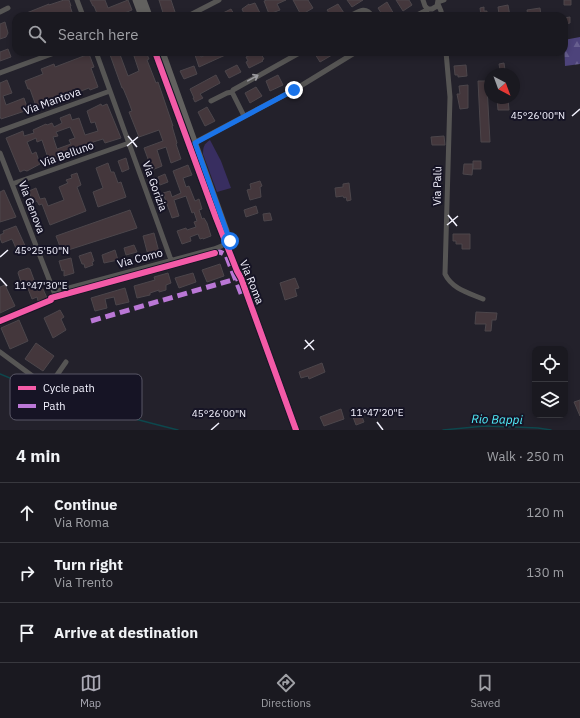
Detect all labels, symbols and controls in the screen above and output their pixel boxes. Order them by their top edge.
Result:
search box [12,12,568,56]
icon: search [26,23,48,45]
text: Search here [58,25,138,44]
north arrow [484,68,520,104]
one-way arrow [247,74,259,82]
route end [285,81,303,99]
street label: Via Mantova [21,84,83,118]
text: 45°26'00"N [511,109,565,122]
street label: Via Belluno [38,138,96,170]
street label: Via Gorizia [139,159,171,213]
street label: Via Palù [430,166,444,206]
street label: Via Genova [16,179,48,235]
route start [221,232,239,250]
text: 45°25'50"N [15,244,69,257]
street label: Via Como [116,245,164,271]
street label: Via Roma [237,258,267,306]
text: 11°47'30"E [14,279,68,292]
map controls [532,346,568,418]
button: locate [532,346,568,382]
legend [10,374,142,420]
text: Cycle path [43,381,95,395]
button: layers [532,382,568,418]
text: Path [43,399,66,413]
text: 11°47'20"E [350,406,404,419]
text: 45°26'00"N [192,407,246,420]
water label: Rio Bappi [471,411,524,427]
text: 4 min [16,445,60,467]
text: Walk · 250 m [487,448,564,465]
text: Continue [54,495,118,514]
icon: ahead [16,502,38,524]
text: 120 m [526,504,564,521]
text: Via Roma [54,514,109,531]
text: Turn right [54,555,123,574]
icon: right [16,562,38,584]
text: 130 m [526,564,564,581]
text: Via Trento [54,574,113,591]
icon: arrive [16,622,38,644]
text: Arrive at destination [54,623,198,642]
tab: Map [80,672,102,710]
tab: Directions [261,672,311,710]
tab: Saved [470,672,500,710]

